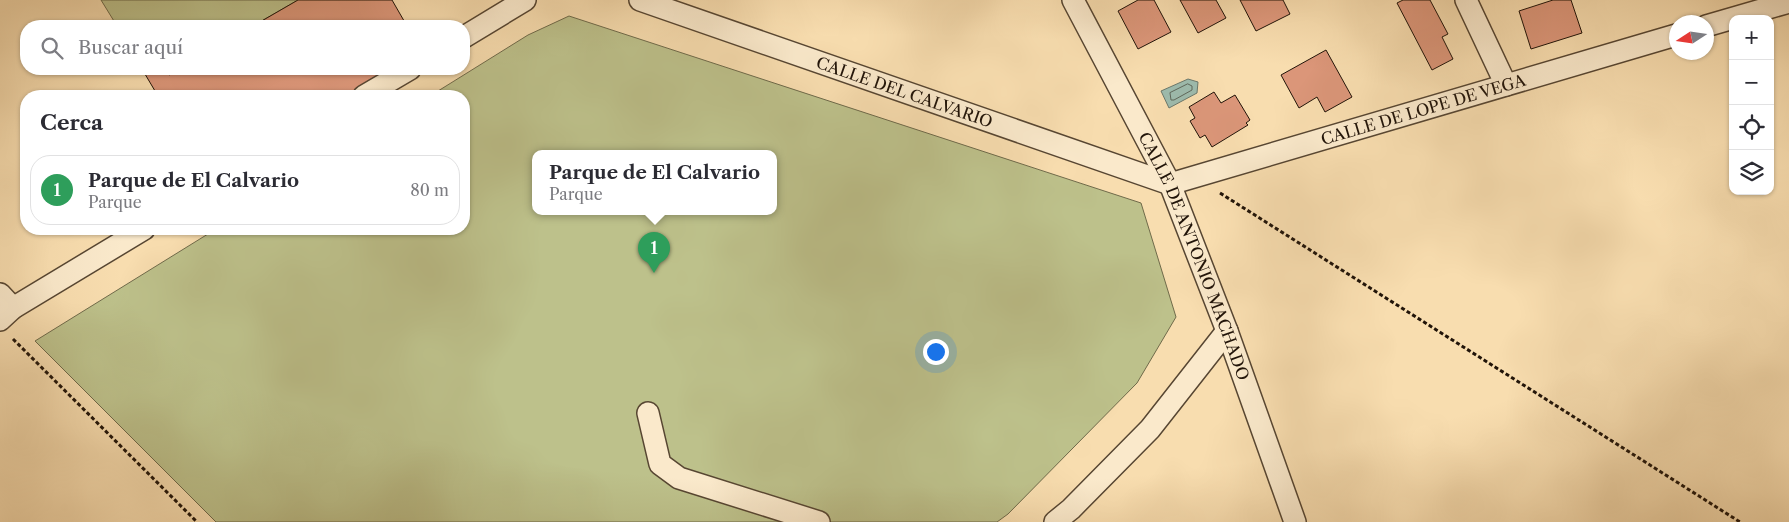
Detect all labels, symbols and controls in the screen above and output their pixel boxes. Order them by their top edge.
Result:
north arrow [1669,15,1714,60]
map controls [1729,15,1774,195]
button: + [1729,15,1774,60]
search box [20,20,470,75]
icon: search [38,34,66,62]
text: Buscar aquí [78,36,183,59]
street label: CALLE DEL CALVARIO [814,52,995,132]
button: − [1729,60,1774,105]
street label: CALLE DE LOPE DE VEGA [1318,69,1529,149]
button: locate [1729,105,1774,150]
text: Cerca [40,110,103,135]
street label: CALLE DE ANTONIO MACHADO [1134,129,1254,383]
popup [532,150,777,215]
button: layers [1729,150,1774,195]
text: Parque de El Calvario [549,161,760,184]
text: Parque de El Calvario [88,169,299,192]
text: 1 [53,180,61,200]
text: 80 m [410,180,449,200]
text: Parque [549,184,603,204]
text: Parque [88,192,142,212]
pin: 1 [638,232,670,273]
your location [923,339,949,365]

